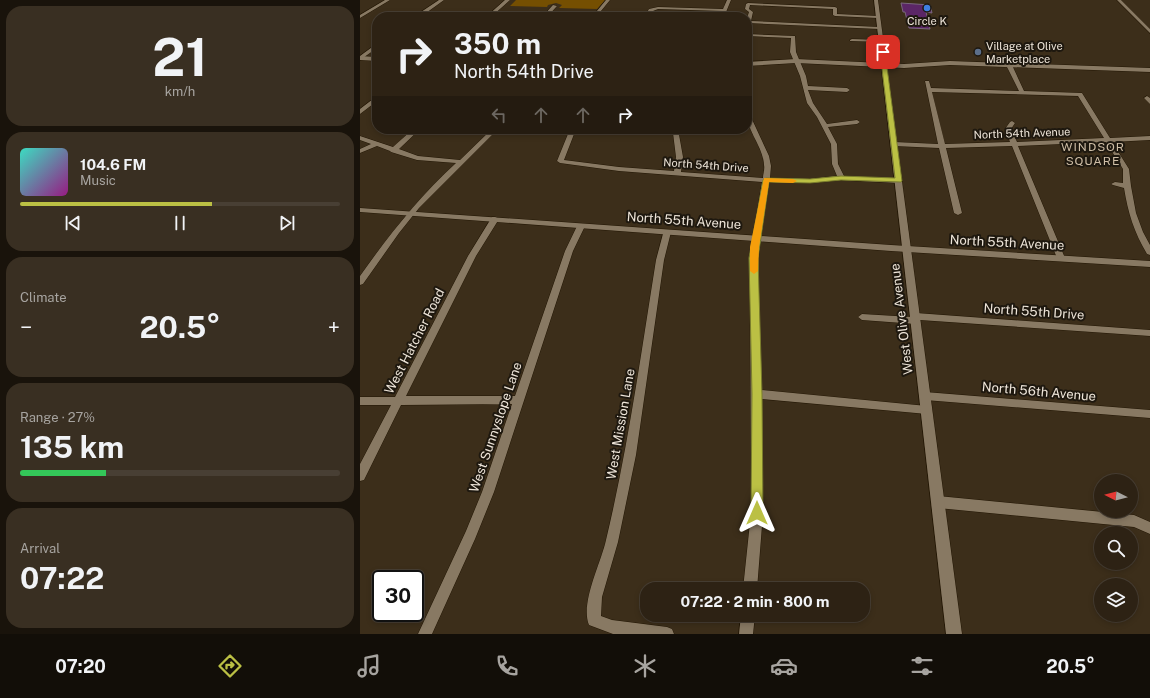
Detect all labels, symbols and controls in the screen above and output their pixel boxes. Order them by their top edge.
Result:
marker: Circle K [922,3,932,13]
place label: Circle K [907,15,947,27]
text: 21 [152,27,208,88]
text: 350 m [454,27,541,60]
icon: right [388,28,440,80]
pin [866,35,900,69]
place label: Village at Olive Marketplace [986,40,1063,65]
icon: arrive [872,41,894,63]
marker: Village at Olive Marketplace [973,47,983,57]
text: North 54th Drive [454,61,594,82]
text: km/h [165,84,195,99]
icon: left [488,104,510,126]
icon: ahead [530,104,552,126]
icon: ahead [572,104,594,126]
icon: right [614,104,636,126]
street label: North 54th Avenue [973,125,1071,141]
district label: WINDSOR SQUARE [1061,140,1125,168]
text: 104.6 FM [80,156,146,173]
street label: North 54th Drive [663,156,749,174]
text: Music [80,173,116,188]
street label: North 55th Avenue [626,209,742,232]
icon: previous [62,212,84,234]
icon: pause [169,212,191,234]
icon: next [276,212,298,234]
street label: North 55th Avenue [949,232,1065,253]
street label: West Olive Avenue [887,263,916,375]
street label: West Hatcher Road [381,286,448,396]
text: Climate [20,290,67,305]
street label: North 55th Drive [983,300,1085,323]
text: 20.5° [140,309,220,345]
text: − [20,314,32,340]
text: + [328,314,340,340]
street label: West Sunnyslope Lane [466,360,525,494]
street label: West Mission Lane [603,368,638,481]
street label: North 56th Avenue [981,379,1097,404]
text: Range · 27% [20,410,95,425]
text: 135 km [20,429,124,465]
north arrow [1094,474,1138,518]
map controls [1094,474,1138,622]
position arrow [736,492,778,534]
button: search [1094,526,1138,570]
text: Arrival [20,541,60,556]
text: 07:22 [20,560,104,596]
speed limit sign: 30 [372,570,424,622]
button: layers [1094,578,1138,622]
text: 07:22 · 2 min · 800 m [681,593,829,610]
icon: directions [216,652,244,680]
icon: music [355,652,383,680]
icon: phone [493,652,521,680]
icon: climate [631,652,659,680]
icon: car [770,652,798,680]
icon: filters [908,652,936,680]
text: 07:20 [55,656,106,677]
text: 20.5° [1046,656,1095,677]

